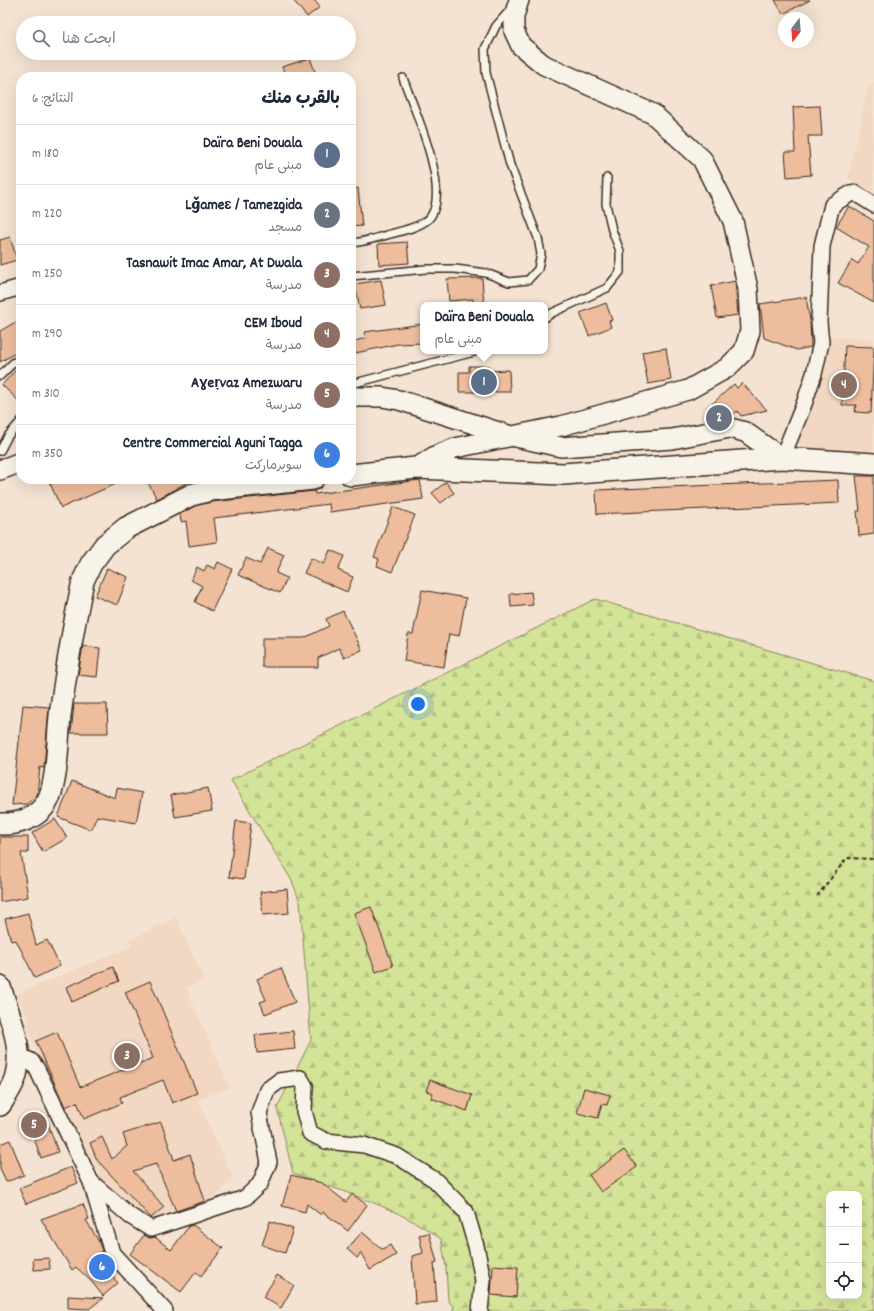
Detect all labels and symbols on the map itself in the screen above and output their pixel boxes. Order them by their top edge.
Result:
north arrow [778,12,814,48]
pin: 1 [471,367,497,397]
pin: 4 [831,370,857,400]
pin: 2 [706,403,732,433]
your location [408,694,428,714]
pin: 3 [114,1041,140,1071]
pin: 5 [21,1110,47,1140]
pin: 6 [89,1252,115,1282]

